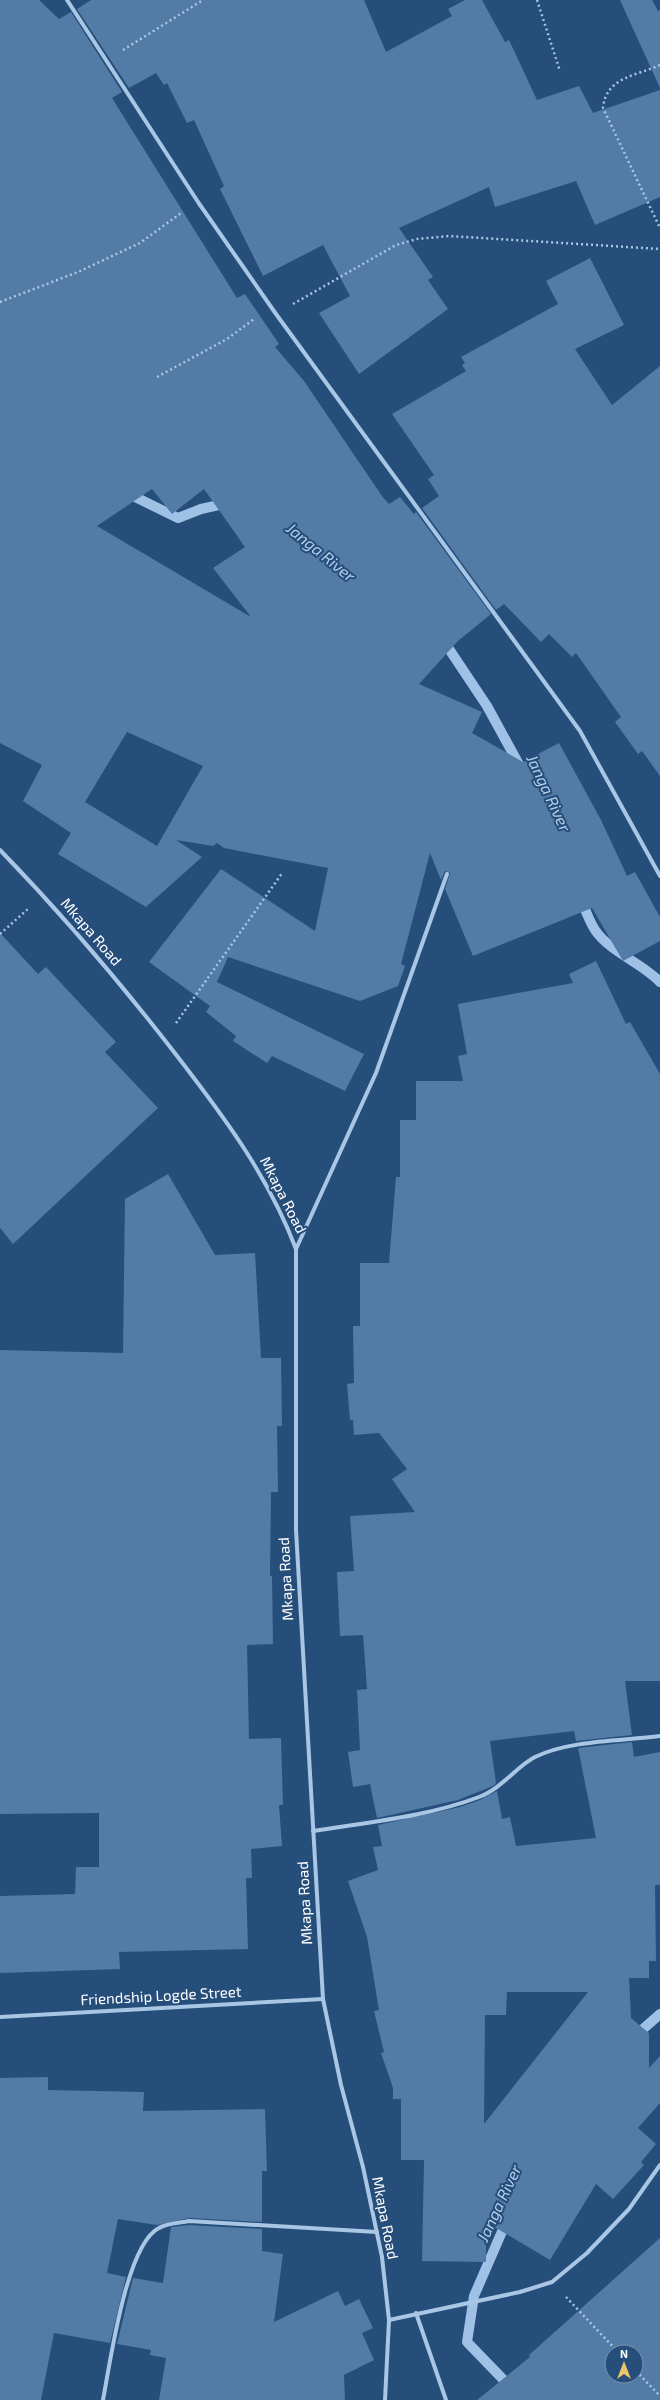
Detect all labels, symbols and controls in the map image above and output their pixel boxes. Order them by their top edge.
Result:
water label: Janga River [282,517,360,586]
water label: Janga River [523,750,576,835]
street label: Mkapa Road [57,894,126,969]
street label: Mkapa Road [257,1153,311,1236]
street label: Mkapa Road [274,1537,296,1621]
street label: Mkapa Road [293,1861,315,1945]
street label: Friendship Logde Street [80,1982,242,2008]
water label: Janga River [472,2161,525,2245]
street label: Mkapa Road [369,2175,403,2261]
north arrow [604,2344,644,2384]
text: N [620,2347,628,2360]

